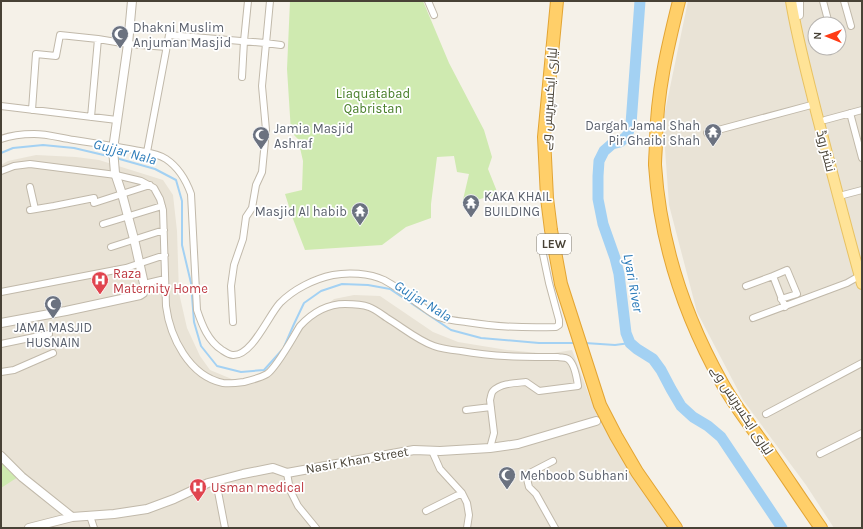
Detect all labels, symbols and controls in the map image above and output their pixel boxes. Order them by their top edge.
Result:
north arrow [807,16,847,56]
place label: Dhakni Muslim Anjuman Masjid [133,20,231,50]
mosque icon: Dhakni Muslim Anjuman Masjid [110,24,130,49]
text: N [811,32,824,40]
street label: لیاری ایکسپریس وے [538,47,562,151]
park label: Liaquatabad Qabristan [336,86,410,116]
place label: Dargah Jamal Shah Pir Ghaibi Shah [585,118,700,148]
place label: Jamia Masjid Ashraf [274,121,353,151]
temple icon: Dargah Jamal Shah Pir Ghaibi Shah [703,122,723,147]
mosque icon: Jamia Masjid Ashraf [251,125,271,150]
street label: نشتر روڈ [814,129,838,173]
water label: Gujjar Nala [92,135,158,169]
place label: KAKA KHAIL BUILDING [484,189,552,219]
temple icon: KAKA KHAIL BUILDING [461,193,481,218]
temple icon: Masjid Al habib [350,201,370,226]
place label: Masjid Al habib [255,204,347,219]
road number: LEW [537,234,571,254]
water label: Lyari River [619,252,647,315]
place label: Raza Maternity Home [113,266,208,296]
hospital icon: Raza Maternity Home [90,270,110,295]
water label: Gujjar Nala [391,277,455,325]
mosque icon: JAMA MASJID HUSNAIN [43,294,63,319]
place label: JAMA MASJID HUSNAIN [14,320,92,350]
street label: لیاری ایکسپریس وے [706,363,776,458]
street label: Nasir Khan Street [304,444,410,476]
mosque icon: Mehboob Subhani [497,465,517,490]
place label: Mehboob Subhani [520,468,628,483]
hospital icon: Usman medical [188,477,208,502]
place label: Usman medical [211,480,305,495]

